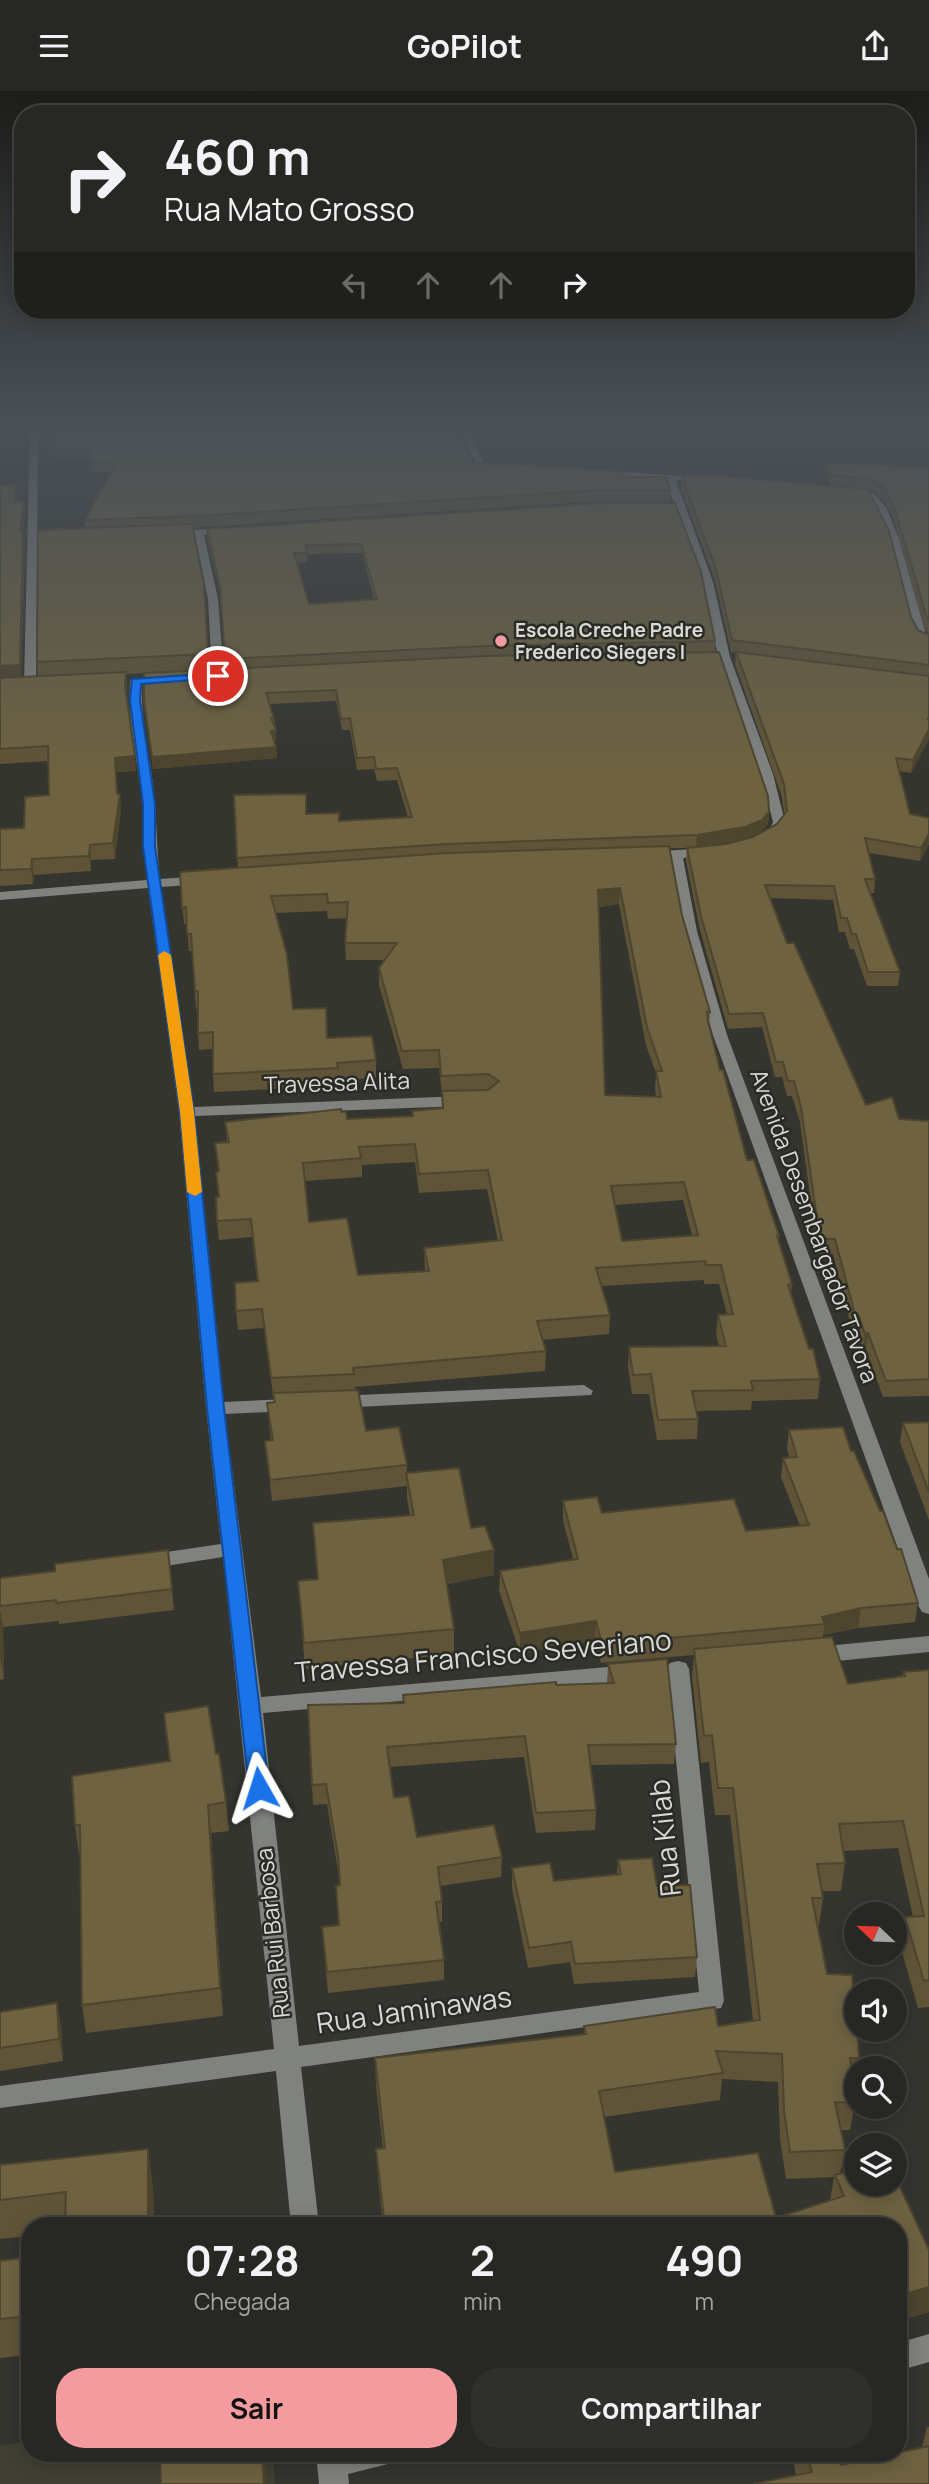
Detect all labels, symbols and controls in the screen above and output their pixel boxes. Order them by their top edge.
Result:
text: GoPilot [407,24,522,68]
icon: menu [35,27,73,65]
icon: share [856,27,894,65]
text: 460 m [164,123,310,190]
icon: right [49,133,140,224]
text: Rua Mato Grosso [164,187,415,231]
icon: left [336,266,374,304]
icon: ahead [409,266,447,304]
icon: ahead [482,266,520,304]
icon: right [555,266,593,304]
place label: Escola Creche Padre Frederico Siegers I [515,617,703,665]
marker: Escola Creche Padre Frederico Siegers I [493,633,509,649]
pin [188,646,248,706]
icon: arrive [199,657,237,695]
street label: Travessa Alita [263,1063,411,1101]
street label: Avenida Desembargador Tavora [743,1064,887,1387]
street label: Travessa Francisco Severiano [293,1620,673,1690]
position arrow [222,1751,296,1825]
street label: Rua Kilab [639,1778,689,1898]
street label: Rua Rui Barbosa [247,1847,297,2020]
north arrow [844,1902,906,1965]
map controls [844,1902,907,2196]
street label: Rua Jaminawas [314,1977,514,2042]
button: sound [844,1979,907,2042]
button: search [844,2056,907,2119]
button: layers [844,2133,907,2196]
text: 07:28 [185,2231,300,2289]
text: 2 [470,2231,495,2289]
text: 490 [665,2231,743,2289]
text: Chegada [194,2285,290,2317]
text: min [463,2285,502,2317]
text: m [695,2285,714,2317]
button: Sair [56,2368,457,2448]
button: Compartilhar [471,2368,872,2448]

